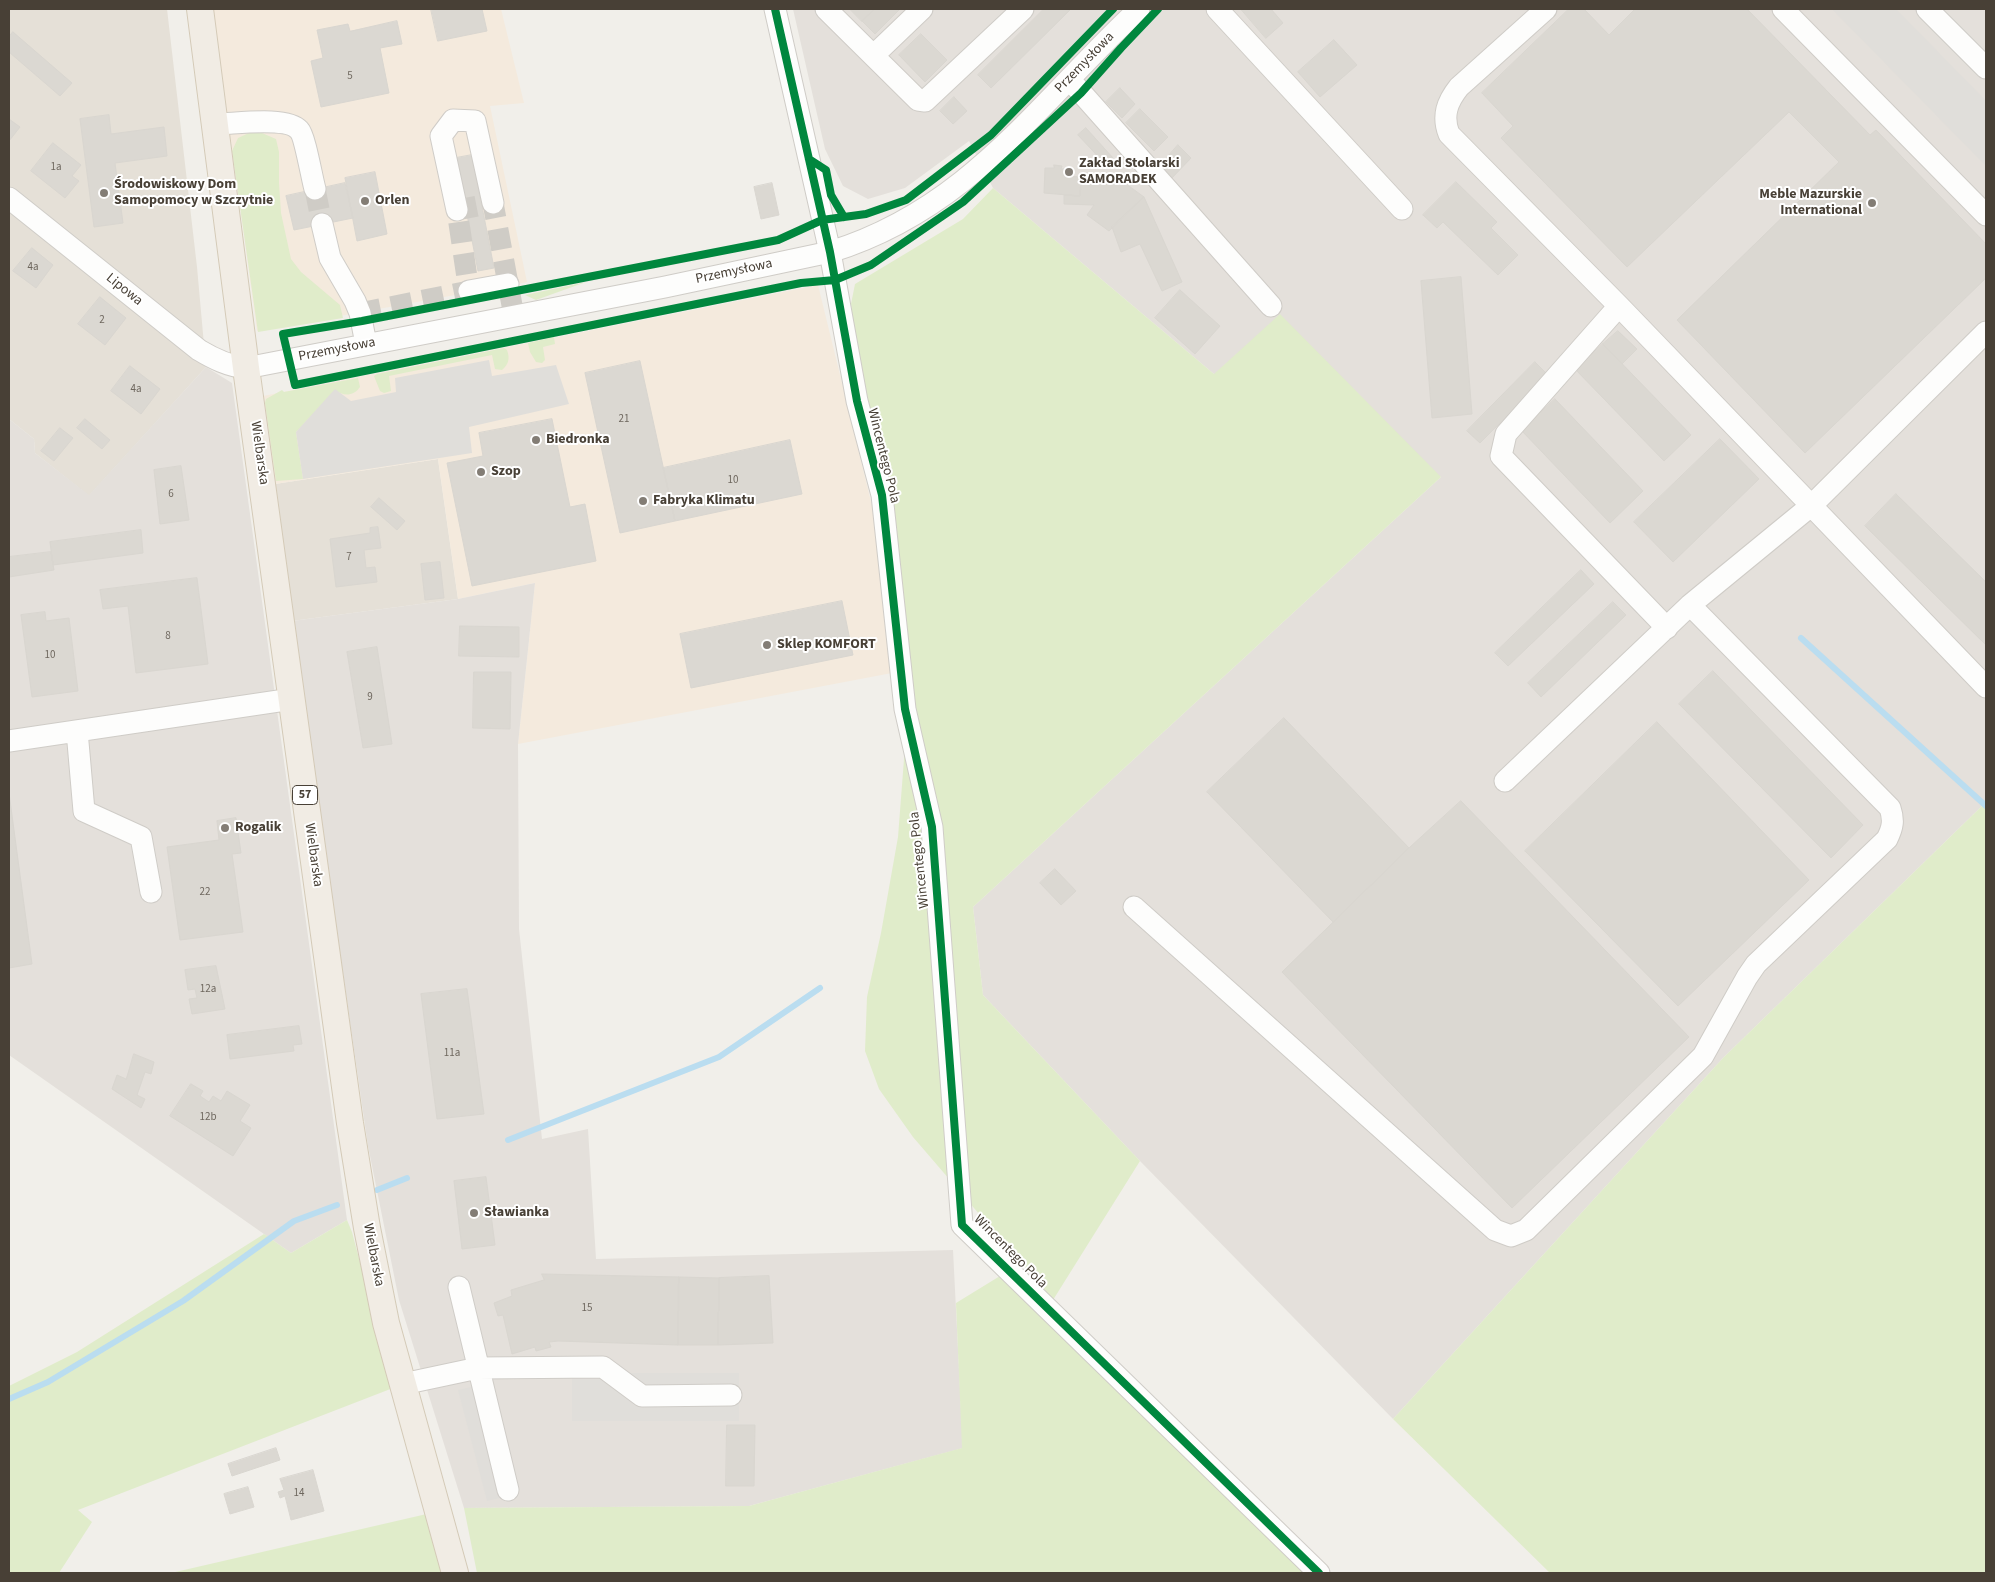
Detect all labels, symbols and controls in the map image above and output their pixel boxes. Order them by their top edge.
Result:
street label: Przemysłowa [1052,29,1118,97]
house number: 5 [347,70,353,84]
place label: Zakład Stolarski SAMORADEK [1079,156,1180,188]
house number: 1a [50,161,62,175]
marker: Zakład Stolarski SAMORADEK [1063,166,1075,178]
place label: Środowiskowy Dom Samopomocy w Szczytnie [114,177,273,210]
marker: Środowiskowy Dom Samopomocy w Szczytnie [98,187,110,199]
place label: Meble Mazurskie International [1759,187,1862,220]
place label: Orlen [375,193,409,209]
marker: Orlen [359,195,371,207]
marker: Meble Mazurskie International [1866,197,1878,209]
street label: Przemysłowa [694,256,774,288]
house number: 4a [27,261,39,275]
street label: Lipowa [102,270,146,310]
house number: 2 [99,314,105,328]
street label: Przemysłowa [297,334,377,366]
house number: 4a [130,383,142,397]
street label: Wincentego Pola [863,407,903,505]
house number: 21 [619,413,629,427]
street label: Wielbarska [246,420,272,486]
place label: Biedronka [546,432,610,448]
marker: Biedronka [530,434,542,446]
place label: Szop [491,464,521,480]
marker: Szop [475,466,487,478]
house number: 10 [728,474,738,488]
house number: 6 [168,488,174,502]
place label: Fabryka Klimatu [653,493,755,509]
marker: Fabryka Klimatu [637,495,649,507]
house number: 7 [346,551,352,565]
house number: 8 [165,630,171,644]
place label: Sklep KOMFORT [777,637,876,653]
marker: Sklep KOMFORT [761,639,773,651]
house number: 10 [45,649,55,663]
house number: 9 [367,691,373,705]
road number: 57 [292,786,318,804]
street label: Wincentego Pola [907,811,933,909]
place label: Rogalik [235,820,281,836]
marker: Rogalik [219,822,231,834]
street label: Wielbarska [300,822,326,888]
house number: 22 [200,886,210,900]
house number: 12a [200,983,216,997]
house number: 11a [444,1047,460,1061]
house number: 12b [199,1111,217,1125]
place label: Sławianka [484,1205,549,1221]
marker: Sławianka [468,1207,480,1219]
street label: Wincentego Pola [970,1212,1050,1292]
street label: Wielbarska [359,1222,387,1288]
house number: 15 [582,1302,592,1316]
house number: 14 [294,1487,304,1501]

